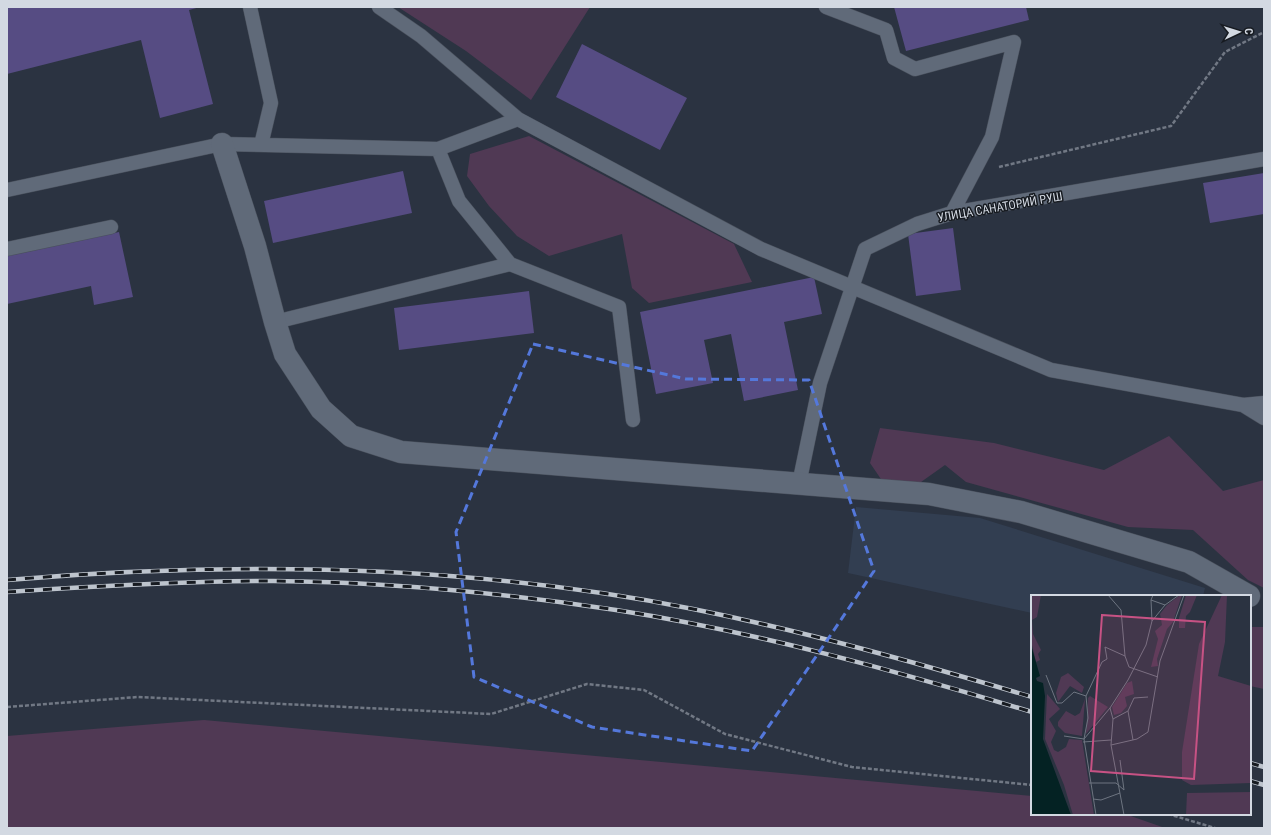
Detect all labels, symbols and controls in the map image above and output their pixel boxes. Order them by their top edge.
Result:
north arrow [1219,12,1259,52]
text: С [1242,28,1255,35]
street label: УЛИЦА САНАТОРИЙ РУШ [936,188,1064,225]
inset map [1031,595,1251,815]

